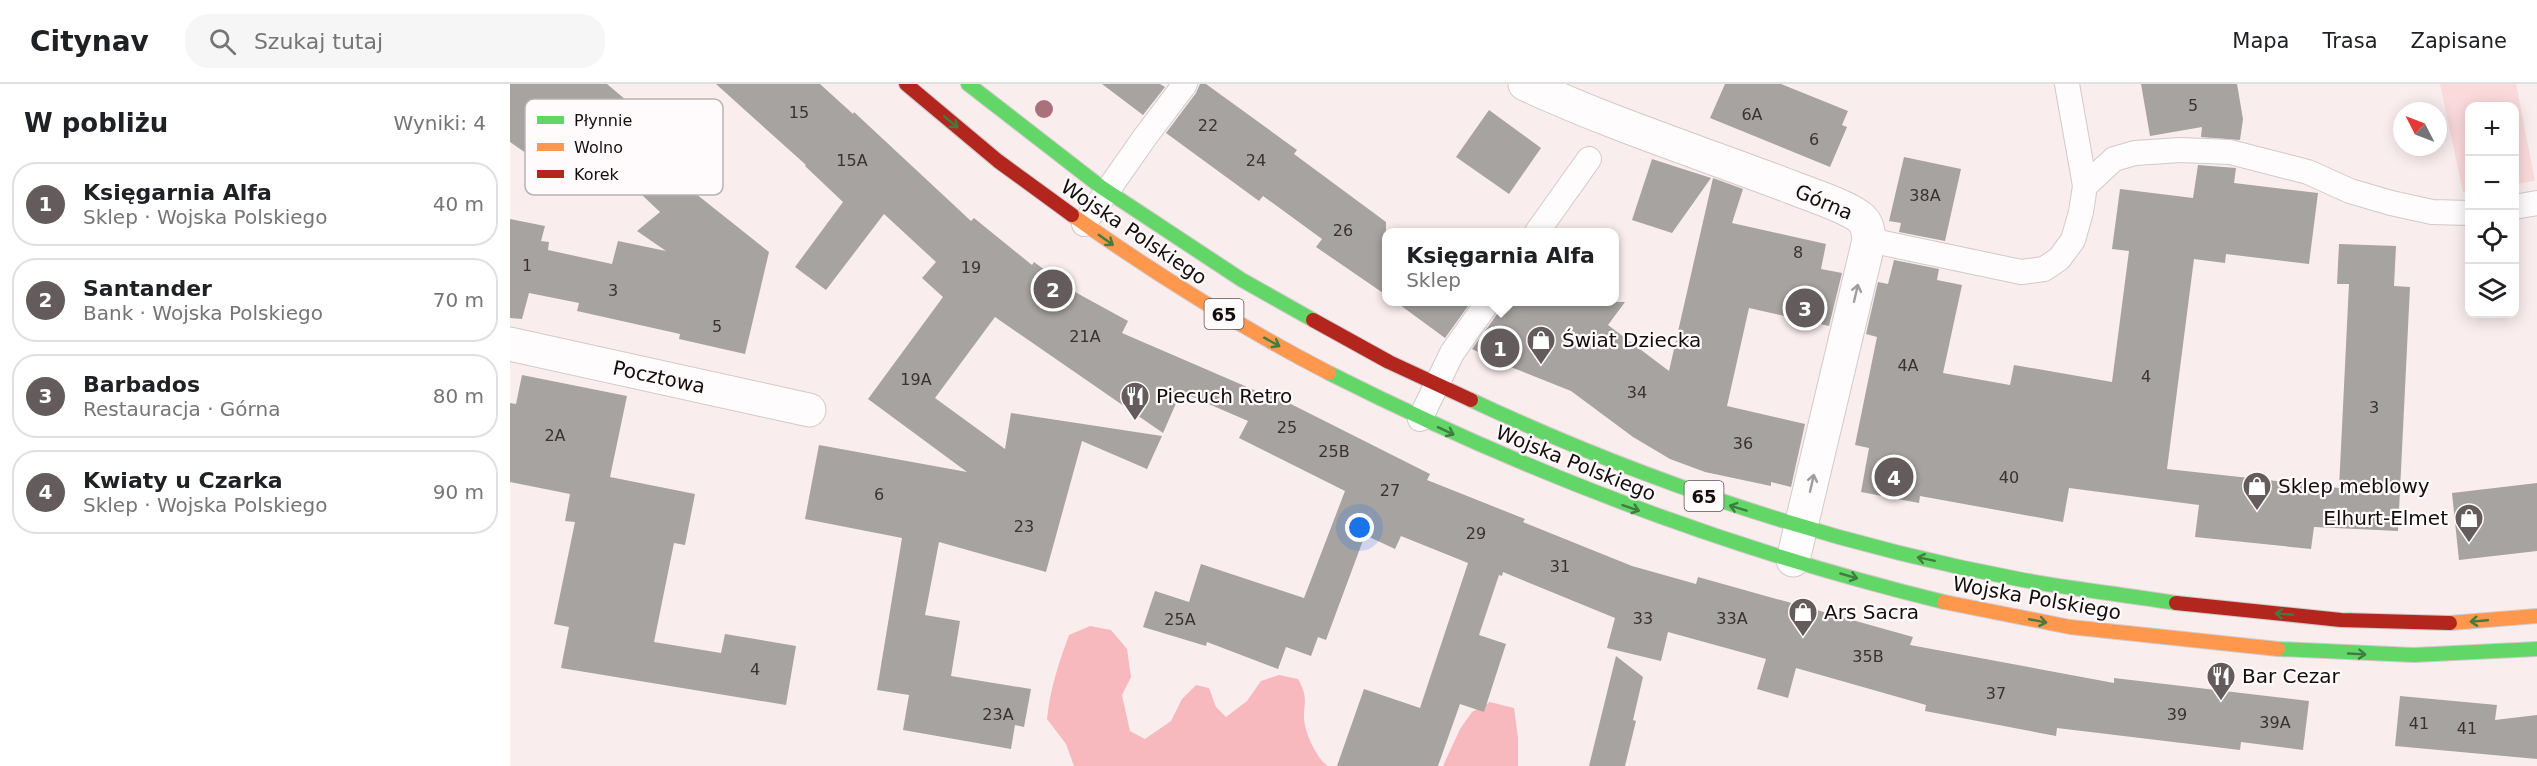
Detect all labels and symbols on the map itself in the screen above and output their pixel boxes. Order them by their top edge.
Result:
house number: 5 [2188,96,2198,115]
legend [525,99,723,195]
north arrow [2393,102,2447,156]
house number: 15 [789,103,809,122]
house number: 6A [1741,105,1763,124]
text: Płynnie [574,111,632,130]
one-way arrow [943,115,958,129]
house number: 22 [1198,116,1218,135]
house number: 6 [1809,130,1819,149]
text: Wolno [574,138,623,157]
house number: 15A [836,151,868,170]
house number: 24 [1246,151,1266,170]
text: Korek [574,165,620,184]
street label: Wojska Polskiego [1057,174,1211,290]
street label: Górna [1791,179,1857,225]
house number: 38A [1909,186,1941,205]
house number: 26 [1333,221,1353,240]
one-way arrow [1098,234,1114,246]
house number: 8 [1793,243,1803,262]
house number: 1 [522,256,532,275]
house number: 19 [961,258,981,277]
pin: 2 [1034,266,1072,312]
house number: 3 [608,281,618,300]
one-way arrow [1851,284,1863,303]
pin: 3 [1786,286,1824,330]
road number: 65 [1204,299,1244,329]
house number: 5 [712,317,722,336]
shop icon: Świat Dziecka [1525,324,1557,366]
pin: 1 [1480,326,1520,370]
house number: 21A [1069,327,1101,346]
place label: Świat Dziecka [1562,328,1701,352]
one-way arrow [1263,336,1280,348]
street label: Pocztowa [611,356,707,398]
house number: 4A [1897,356,1919,375]
house number: 4 [2141,367,2151,386]
house number: 19A [900,370,932,389]
restaurant icon: Piecuch Retro [1119,380,1151,422]
house number: 34 [1627,383,1647,402]
place label: Piecuch Retro [1156,384,1292,408]
house number: 3 [2369,398,2379,417]
house number: 25 [1277,418,1297,437]
street label: Wojska Polskiego [1492,420,1660,506]
one-way arrow [1436,425,1454,437]
house number: 2A [544,426,566,445]
house number: 36 [1733,434,1753,453]
house number: 25B [1318,442,1350,461]
pin: 4 [1874,454,1914,500]
house number: 40 [1999,468,2019,487]
shop icon: Sklep meblowy [2241,470,2273,512]
one-way arrow [1807,474,1819,493]
place label: Sklep meblowy [2278,474,2430,498]
house number: 27 [1380,481,1400,500]
road number: 65 [1684,481,1724,511]
house number: 6 [874,485,884,504]
one-way arrow [1729,502,1748,513]
shop icon: Elhurt-Elmet [2453,502,2485,544]
one-way arrow [1621,503,1640,514]
place label: Elhurt-Elmet [2323,506,2448,530]
your location [1345,513,1374,542]
house number: 23 [1014,517,1034,536]
house number: 29 [1466,524,1486,543]
one-way arrow [1917,553,1936,564]
house number: 31 [1550,557,1570,576]
one-way arrow [1839,571,1858,582]
street label: Wojska Polskiego [1951,571,2123,625]
shop icon: Ars Sacra [1787,596,1819,638]
place label: Ars Sacra [1824,600,1919,624]
house number: 33 [1633,609,1653,628]
house number: 33A [1716,609,1748,628]
one-way arrow [2275,609,2295,620]
house number: 25A [1164,610,1196,629]
one-way arrow [2028,616,2048,627]
one-way arrow [2469,616,2489,627]
house number: 35B [1852,647,1884,666]
one-way arrow [2347,649,2367,660]
house number: 4 [750,660,760,679]
restaurant icon: Bar Cezar [2205,660,2237,702]
place label: Bar Cezar [2242,664,2341,688]
house number: 37 [1986,684,2006,703]
house number: 23A [982,705,1014,724]
house number: 39 [2167,705,2187,724]
house number: 39A [2259,713,2291,732]
house number: 41 [2409,714,2429,733]
house number: 41 [2457,719,2477,738]

